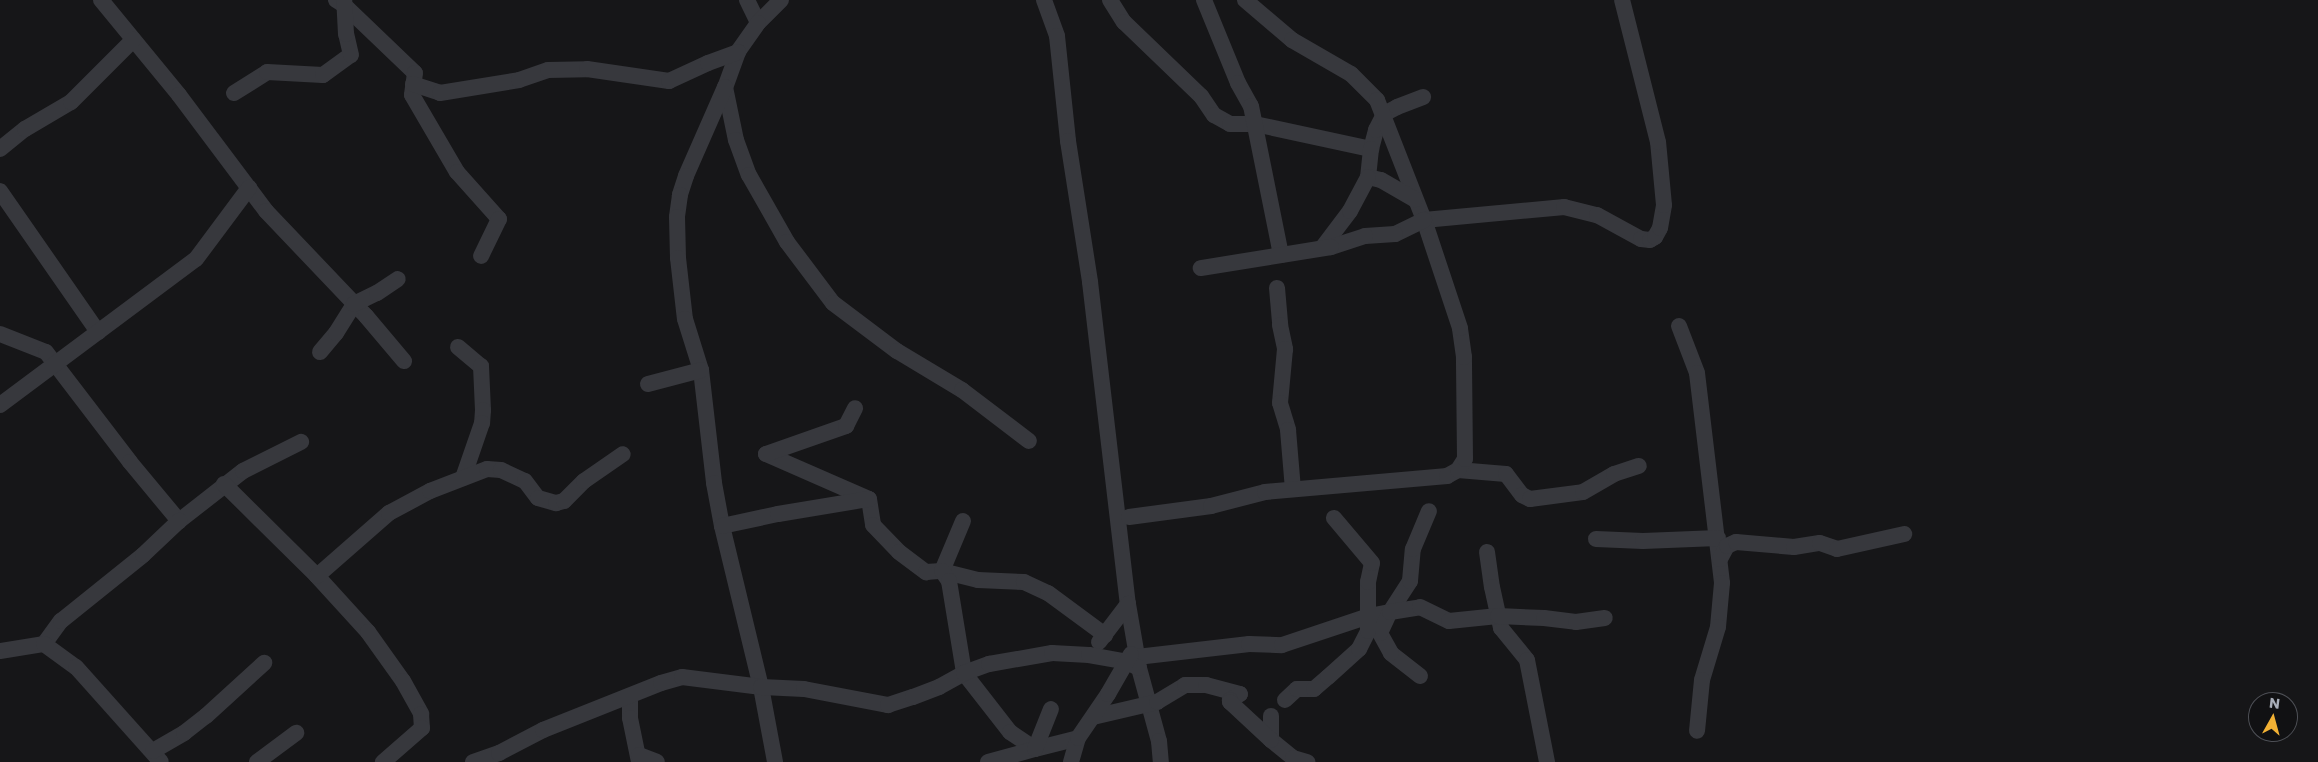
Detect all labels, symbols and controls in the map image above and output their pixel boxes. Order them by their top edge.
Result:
north arrow [2248,692,2298,742]
text: N [2268,693,2281,714]

